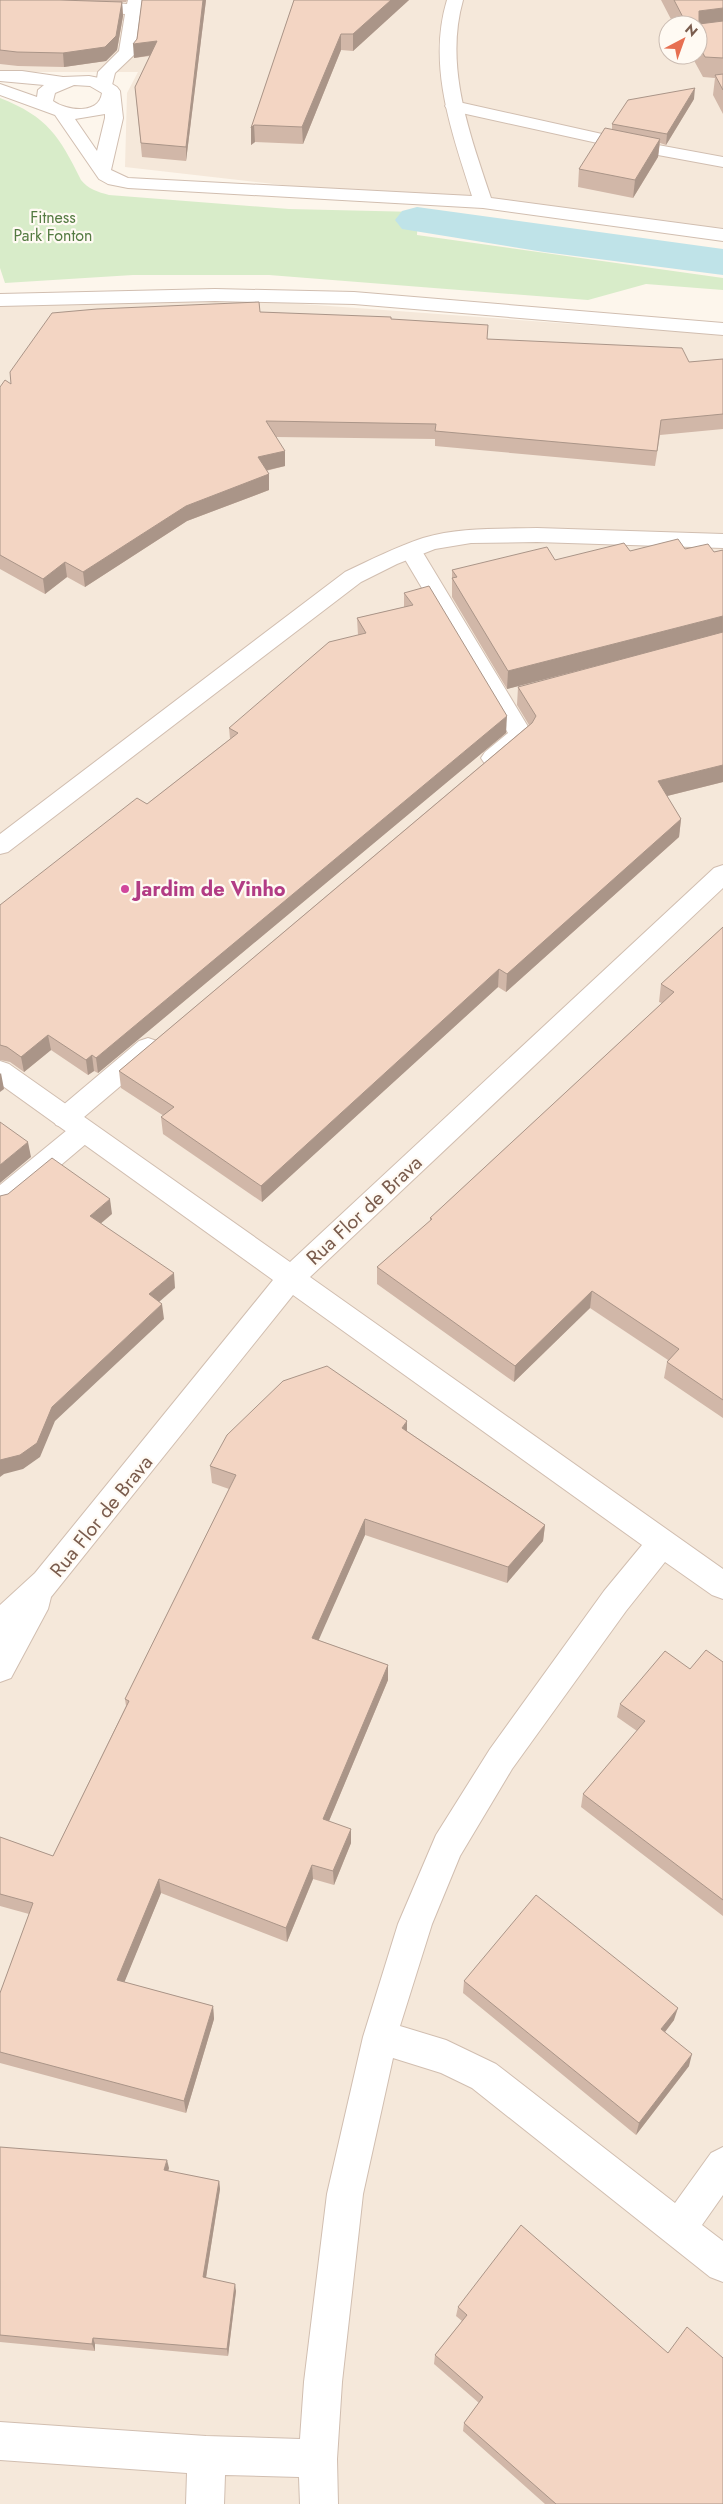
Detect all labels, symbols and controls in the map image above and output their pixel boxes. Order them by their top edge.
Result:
north arrow [658,15,708,65]
text: N [681,19,702,41]
park label: Fitness Park Fonton [14,206,92,247]
place label: Jardim de Vinho [131,875,286,904]
marker: Jardim de Vinho [119,883,131,895]
street label: Rua Flor de Brava [300,1149,429,1272]
street label: Rua Flor de Brava [43,1449,160,1583]

